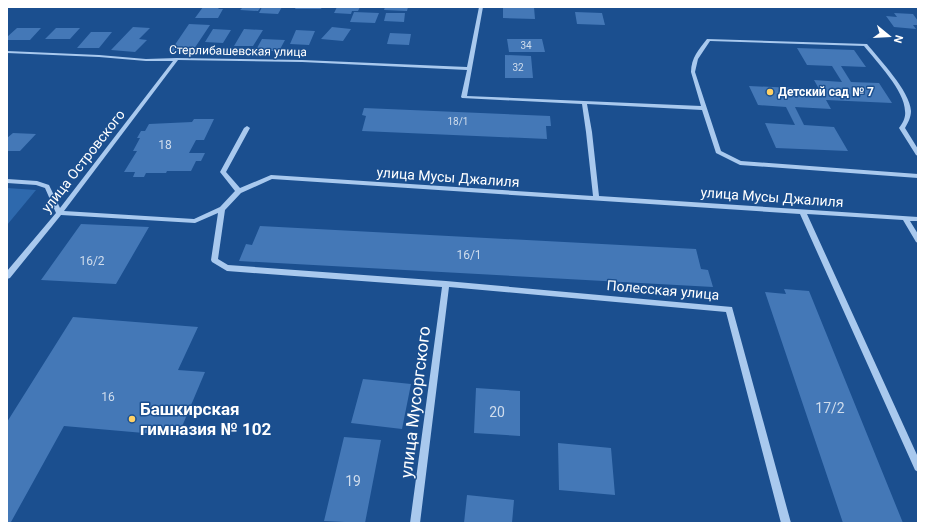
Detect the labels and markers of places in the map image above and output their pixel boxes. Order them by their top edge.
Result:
place label: Детский сад № 7 [778,85,874,99]
marker: Детский сад № 7 [765,87,775,97]
place label: Башкирская гимназия № 102 [140,399,271,439]
marker: Башкирская гимназия № 102 [127,414,137,424]

